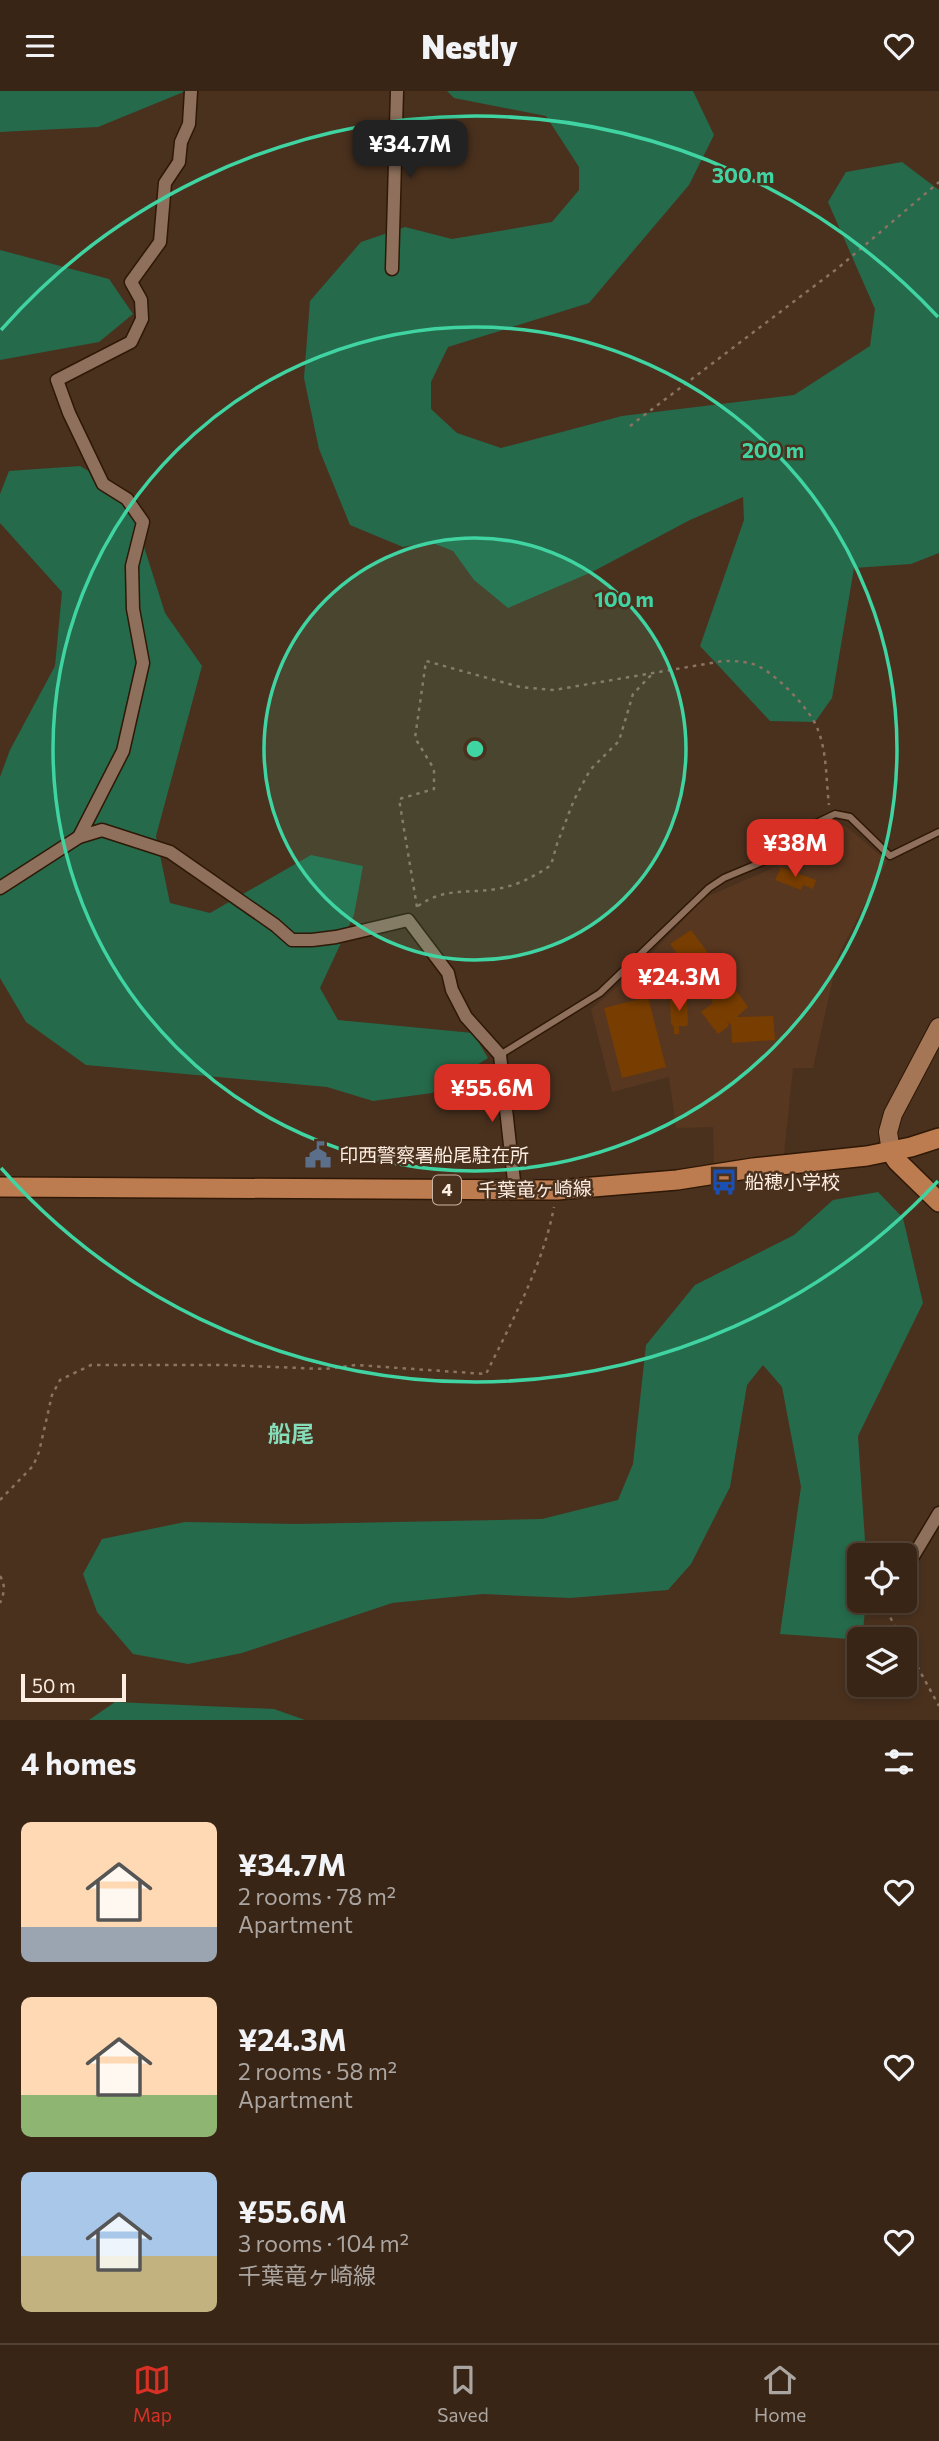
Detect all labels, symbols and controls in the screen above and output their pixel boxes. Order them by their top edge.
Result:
text: Nestly [421,26,518,66]
icon: menu [21,27,59,65]
icon: heart [880,27,918,65]
pin: ¥34.7M [353,120,467,180]
text: ¥34.7M [369,129,451,157]
text: 300 m [712,162,774,187]
text: 200 m [742,437,804,462]
text: 100 m [594,586,654,611]
centre of rings [463,737,487,761]
pin: ¥38M [754,819,836,879]
text: ¥38M [763,828,827,856]
pin: ¥24.3M [622,953,736,1013]
text: ¥24.3M [637,962,721,990]
pin: ¥55.6M [435,1065,549,1124]
text: ¥55.6M [450,1073,534,1101]
public building icon: 印西警察署船尾駐在所 [303,1140,333,1170]
place label: 印西警察署船尾駐在所 [339,1143,529,1166]
bus stop icon: 船穂小学校 [709,1167,739,1197]
place label: 船穂小学校 [745,1170,840,1193]
road number: 4 [433,1175,461,1205]
street label: 千葉竜ヶ崎線 [478,1176,592,1201]
district label: 船尾 [268,1419,314,1447]
map controls [847,1543,917,1697]
button: locate [847,1543,917,1613]
button: layers [847,1627,917,1697]
scale bar [21,1671,126,1703]
text: 50 m [32,1674,76,1697]
icon: filters [880,1743,918,1781]
text: 4 homes [21,1744,136,1781]
text: ¥34.7M [238,1845,346,1882]
icon: home [77,1850,161,1934]
icon: heart [880,1873,918,1911]
text: 2 rooms · 78 m² [238,1882,396,1910]
text: Apartment [238,1910,353,1938]
text: ¥24.3M [238,2020,347,2057]
icon: home [77,2025,161,2109]
icon: heart [880,2048,918,2086]
text: 2 rooms · 58 m² [238,2057,397,2085]
text: Apartment [238,2085,353,2113]
text: ¥55.6M [238,2192,347,2229]
icon: home [77,2200,161,2284]
icon: heart [880,2223,918,2261]
text: 3 rooms · 104 m² [238,2229,409,2257]
text: 千葉竜ヶ崎線 [238,2261,376,2289]
tab: Map [133,2361,172,2426]
tab: Saved [437,2361,489,2426]
tab: Home [754,2361,806,2426]

